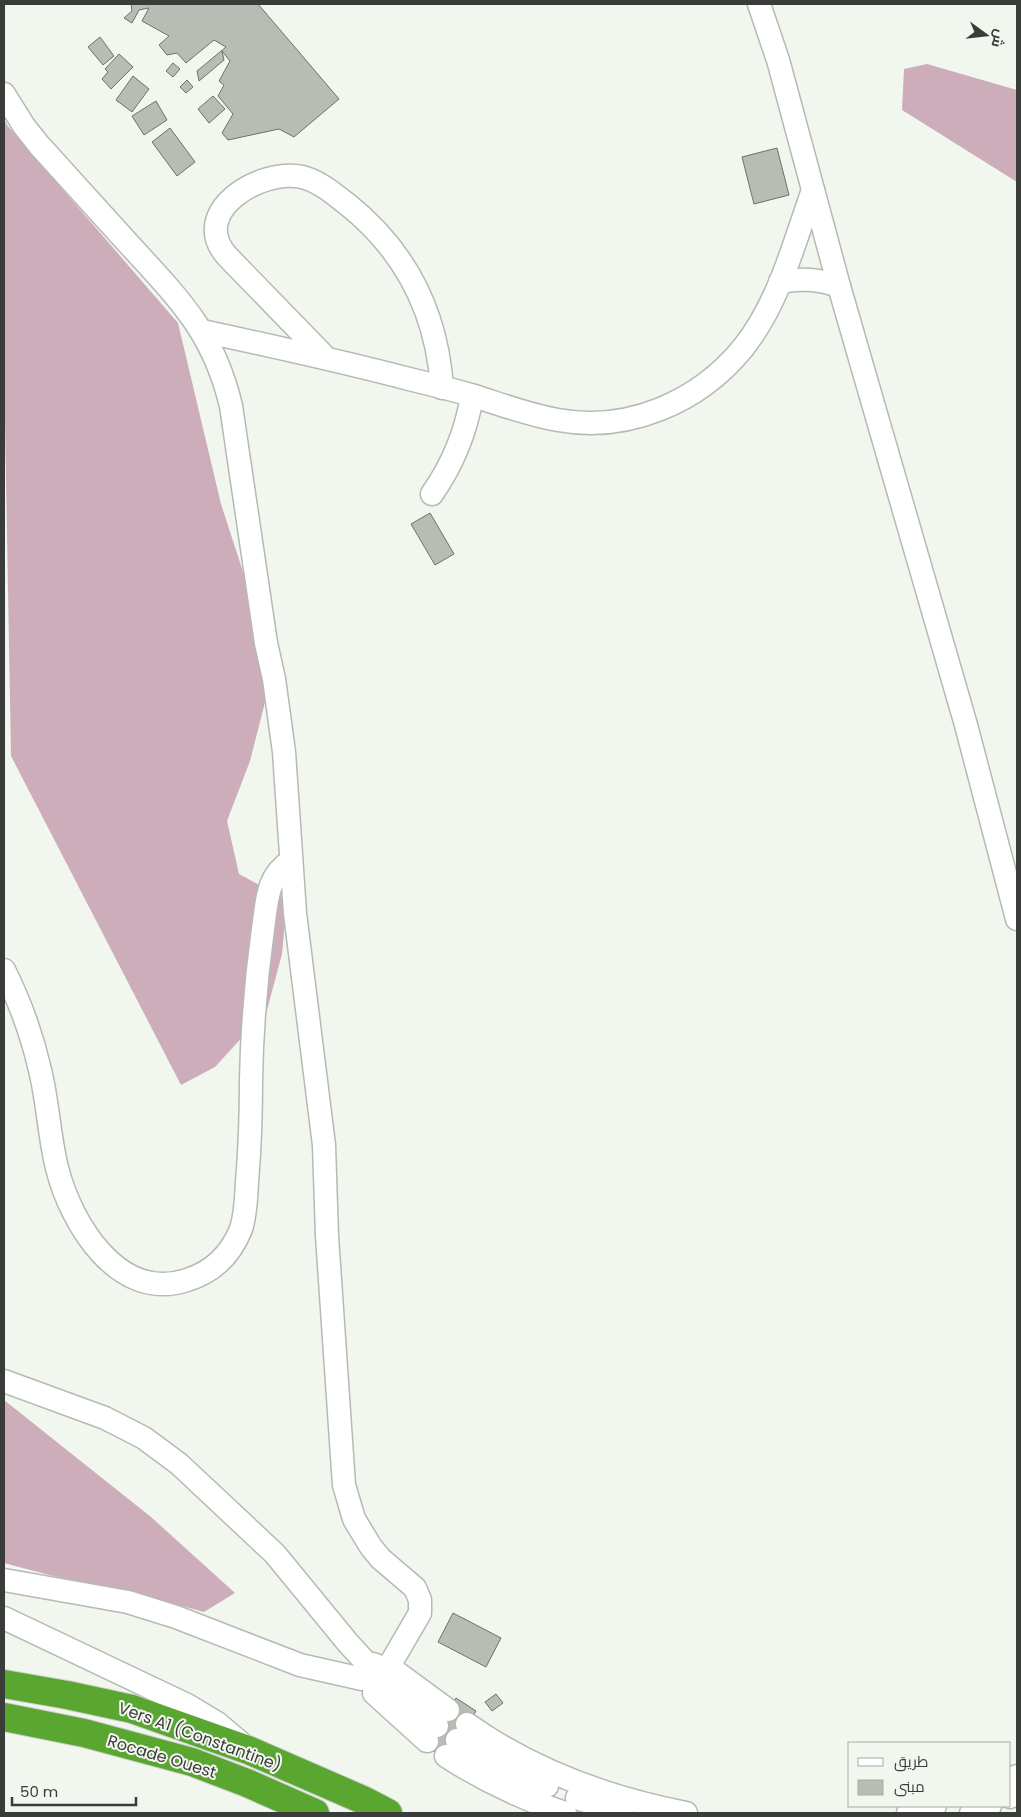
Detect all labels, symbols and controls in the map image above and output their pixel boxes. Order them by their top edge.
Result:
north arrow [961,10,1011,60]
text: ش [987,27,1011,50]
street label: Vers A1 (Constantine) [115,1696,285,1777]
street label: Rocade Ouest [105,1729,219,1784]
legend [848,1742,1011,1807]
text: طريق [894,1751,928,1772]
scale bar [12,1774,136,1806]
text: مبنى [894,1776,925,1797]
text: 50 m [20,1781,58,1802]

